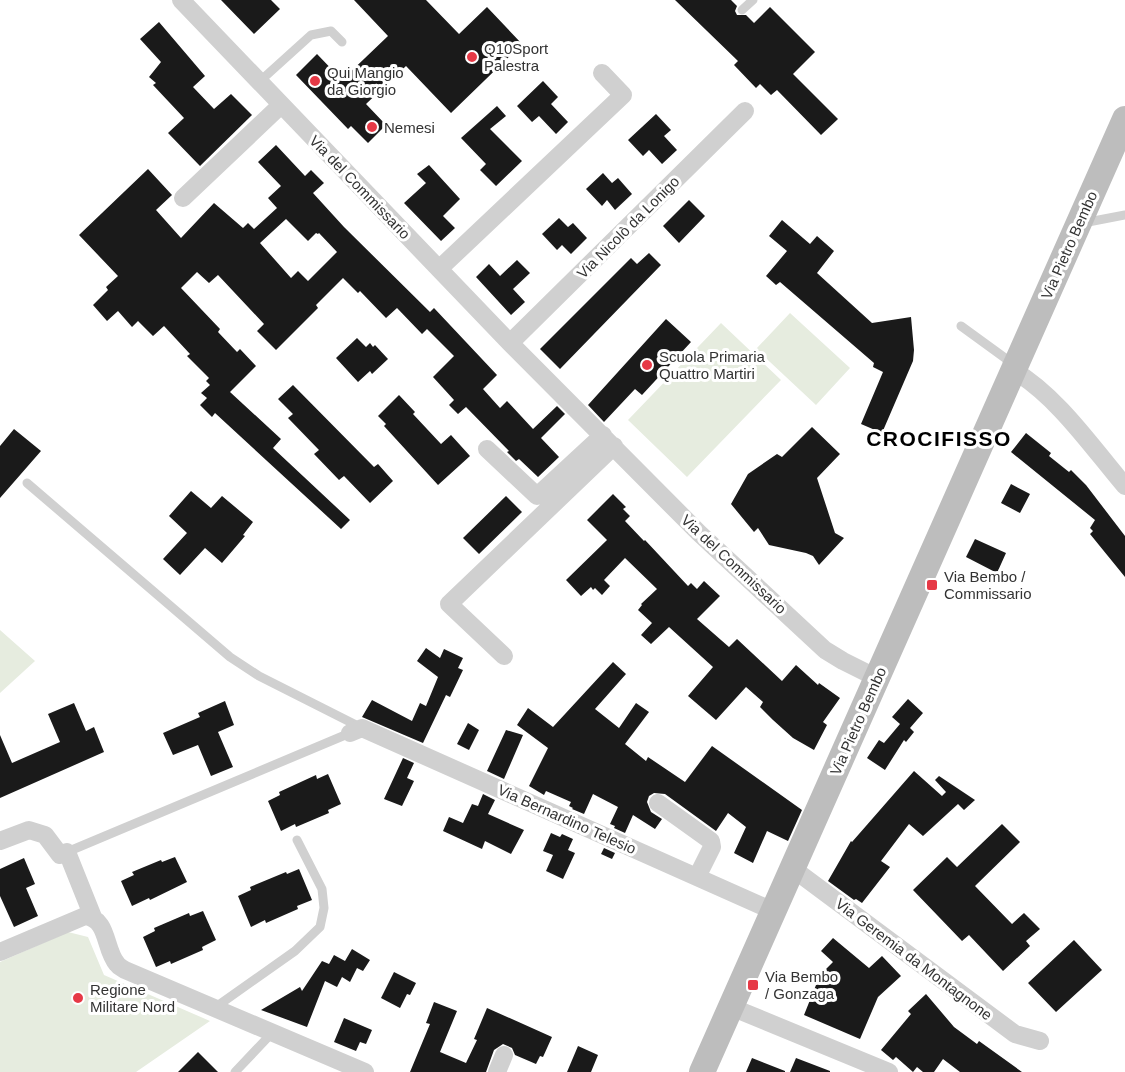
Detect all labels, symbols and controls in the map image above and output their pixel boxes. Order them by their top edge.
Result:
place label: Q10Sport Palestra [484,40,549,74]
marker: Q10Sport Palestra [465,50,479,64]
place label: Qui Mangio da Giorgio [327,64,404,98]
marker: Qui Mangio da Giorgio [308,74,322,88]
place label: Nemesi [384,119,435,136]
marker: Nemesi [365,120,379,134]
street label: Via del Commissario [306,132,414,242]
street label: Via Nicolò da Lonigo [573,172,683,282]
street label: Via Pietro Bembo [1038,188,1100,302]
place label: Scuola Primaria Quattro Martiri [659,348,766,382]
marker: Scuola Primaria Quattro Martiri [640,358,654,372]
district label: CROCIFISSO [866,427,1012,450]
street label: Via del Commissario [678,511,790,617]
place label: Via Bembo / Commissario [944,568,1032,602]
marker: Via Bembo / Commissario [925,578,939,592]
street label: Via Pietro Bembo [827,664,889,778]
street label: Via Bernardino Telesio [495,781,639,857]
street label: Via Geremia da Montagnone [832,895,996,1023]
place label: Via Bembo / Gonzaga [765,968,838,1002]
marker: Via Bembo / Gonzaga [746,978,760,992]
place label: Regione Militare Nord [90,981,175,1015]
marker: Regione Militare Nord [71,991,85,1005]

